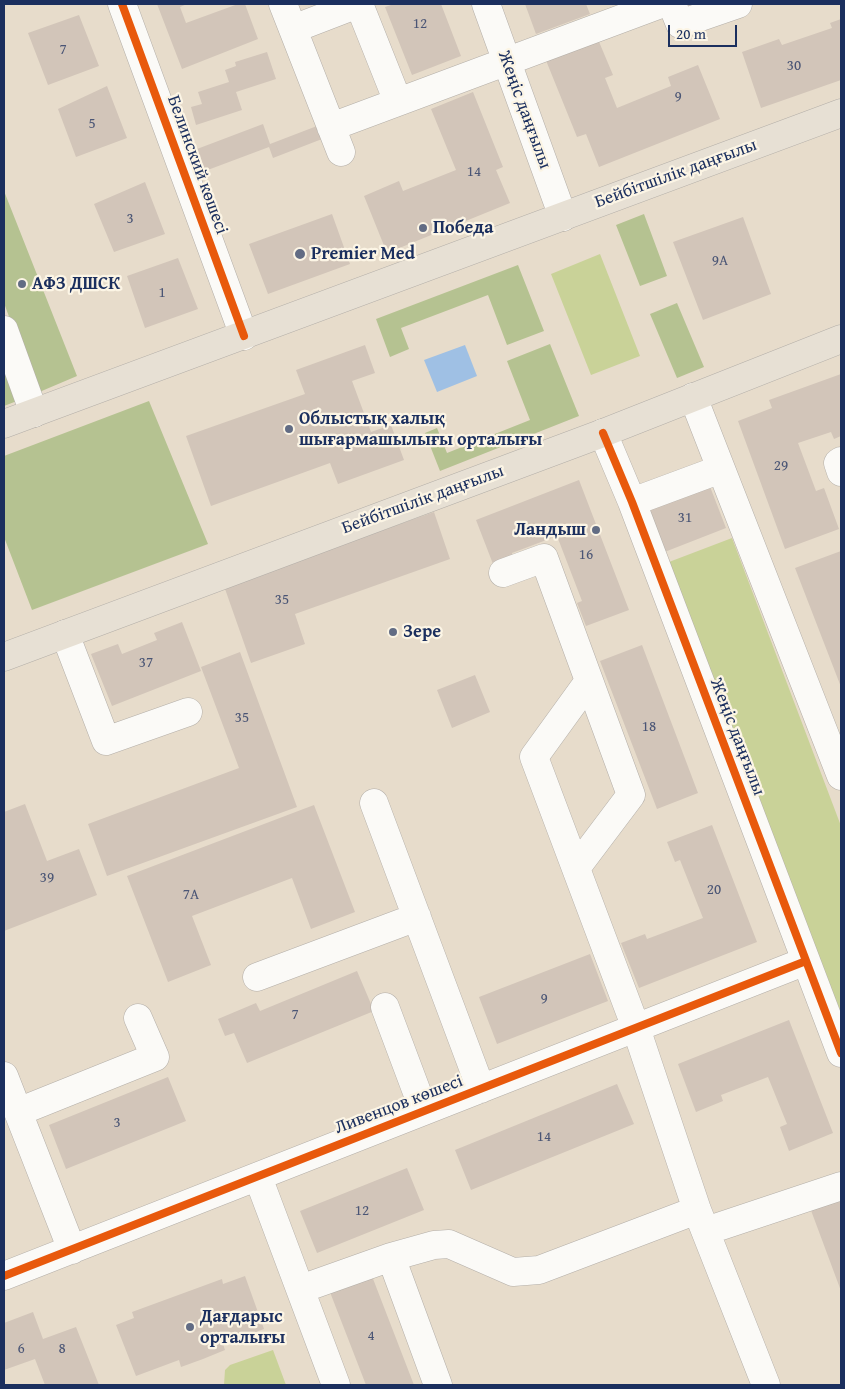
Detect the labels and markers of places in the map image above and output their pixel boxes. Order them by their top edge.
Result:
place label: Победа [433,217,494,239]
marker: Победа [417,222,429,234]
place label: Premier Med [311,243,415,265]
marker: Premier Med [293,247,307,261]
place label: АФЗ ДШСК [32,273,120,295]
marker: АФЗ ДШСК [16,278,28,290]
place label: Облыстық халық шығармашылығы орталығы [299,408,542,450]
marker: Облыстық халық шығармашылығы орталығы [283,423,295,435]
place label: Ландыш [514,519,586,541]
marker: Ландыш [590,524,602,536]
place label: Зере [403,621,441,643]
marker: Зере [387,626,399,638]
place label: Дағдарыс орталығы [200,1306,285,1348]
marker: Дағдарыс орталығы [184,1321,196,1333]

